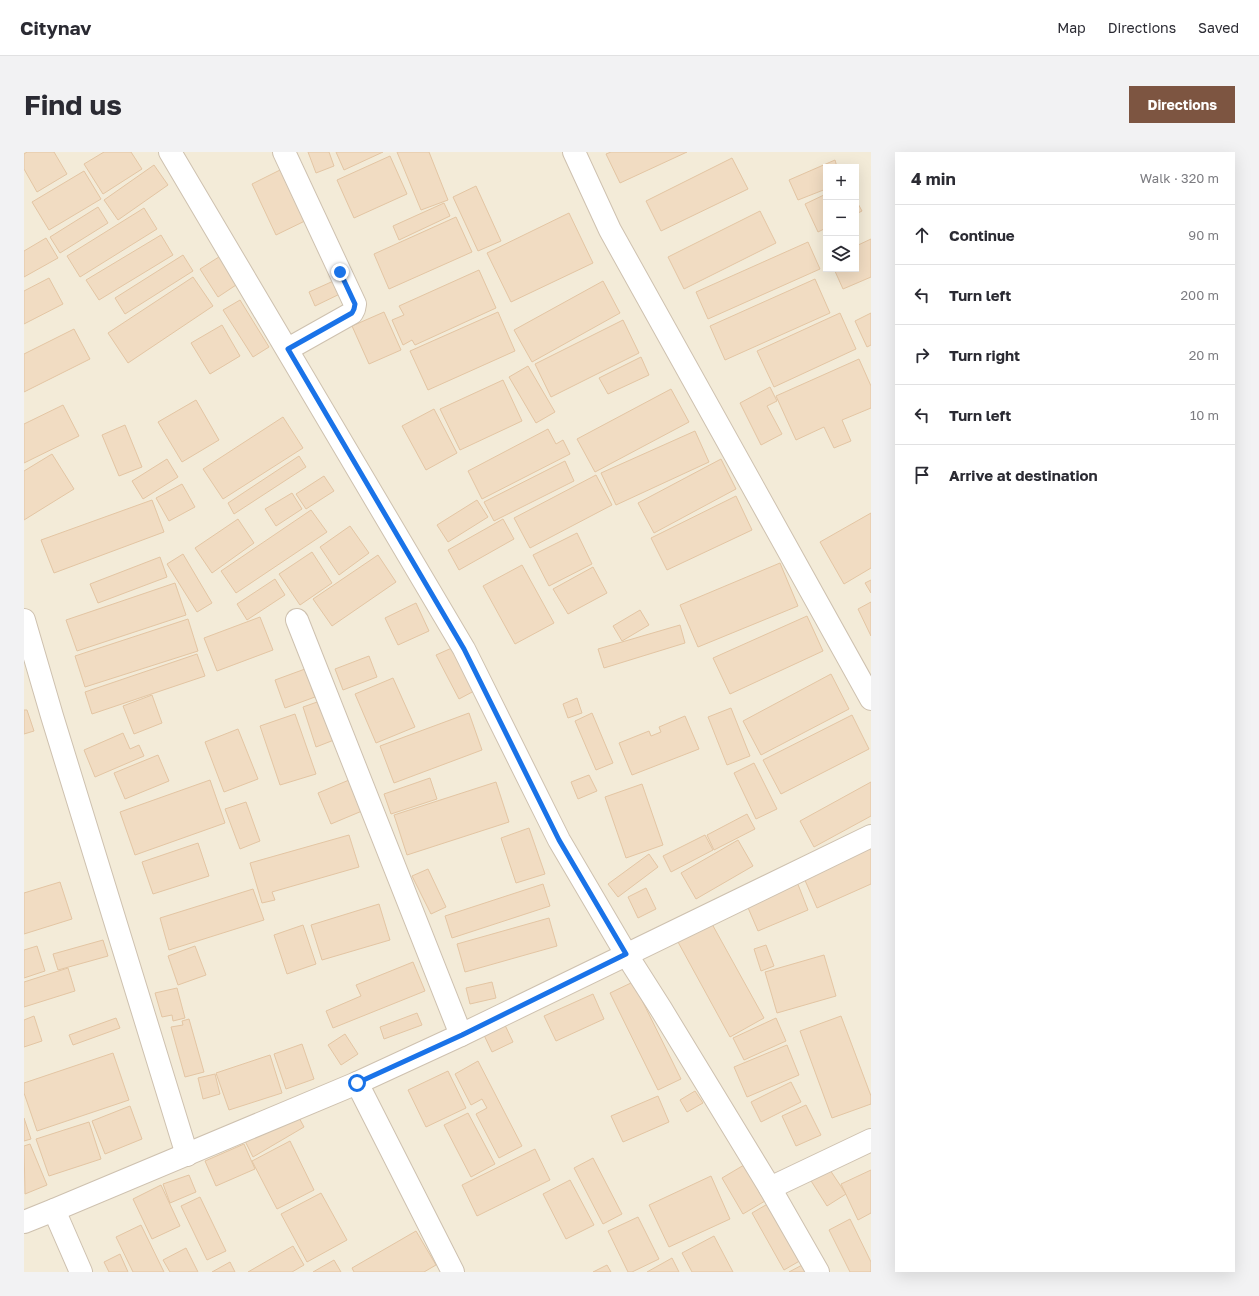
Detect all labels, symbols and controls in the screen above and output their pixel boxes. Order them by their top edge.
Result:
text: Citynav [20,16,92,39]
text: Map [1057,19,1086,36]
text: Directions [1108,19,1176,36]
text: Saved [1198,19,1239,36]
button: Directions [1129,86,1235,123]
text: Find us [24,88,122,121]
map controls [823,164,859,272]
button: + [823,164,859,200]
text: 4 min [911,168,956,189]
text: Walk · 320 m [1140,170,1219,186]
button: − [823,200,859,236]
icon: ahead [911,224,933,246]
text: Continue [949,226,1015,244]
text: 90 m [1188,227,1219,243]
button: layers [823,236,859,272]
route end [331,263,349,281]
icon: left [911,284,933,306]
text: Turn left [949,286,1011,304]
text: 200 m [1181,287,1219,303]
icon: right [911,344,933,366]
text: Turn right [949,346,1020,364]
text: 20 m [1189,347,1219,363]
icon: left [911,404,933,426]
text: Turn left [949,406,1011,424]
text: 10 m [1190,407,1219,423]
icon: arrive [911,464,933,486]
text: Arrive at destination [949,466,1098,484]
route start [348,1074,366,1092]

